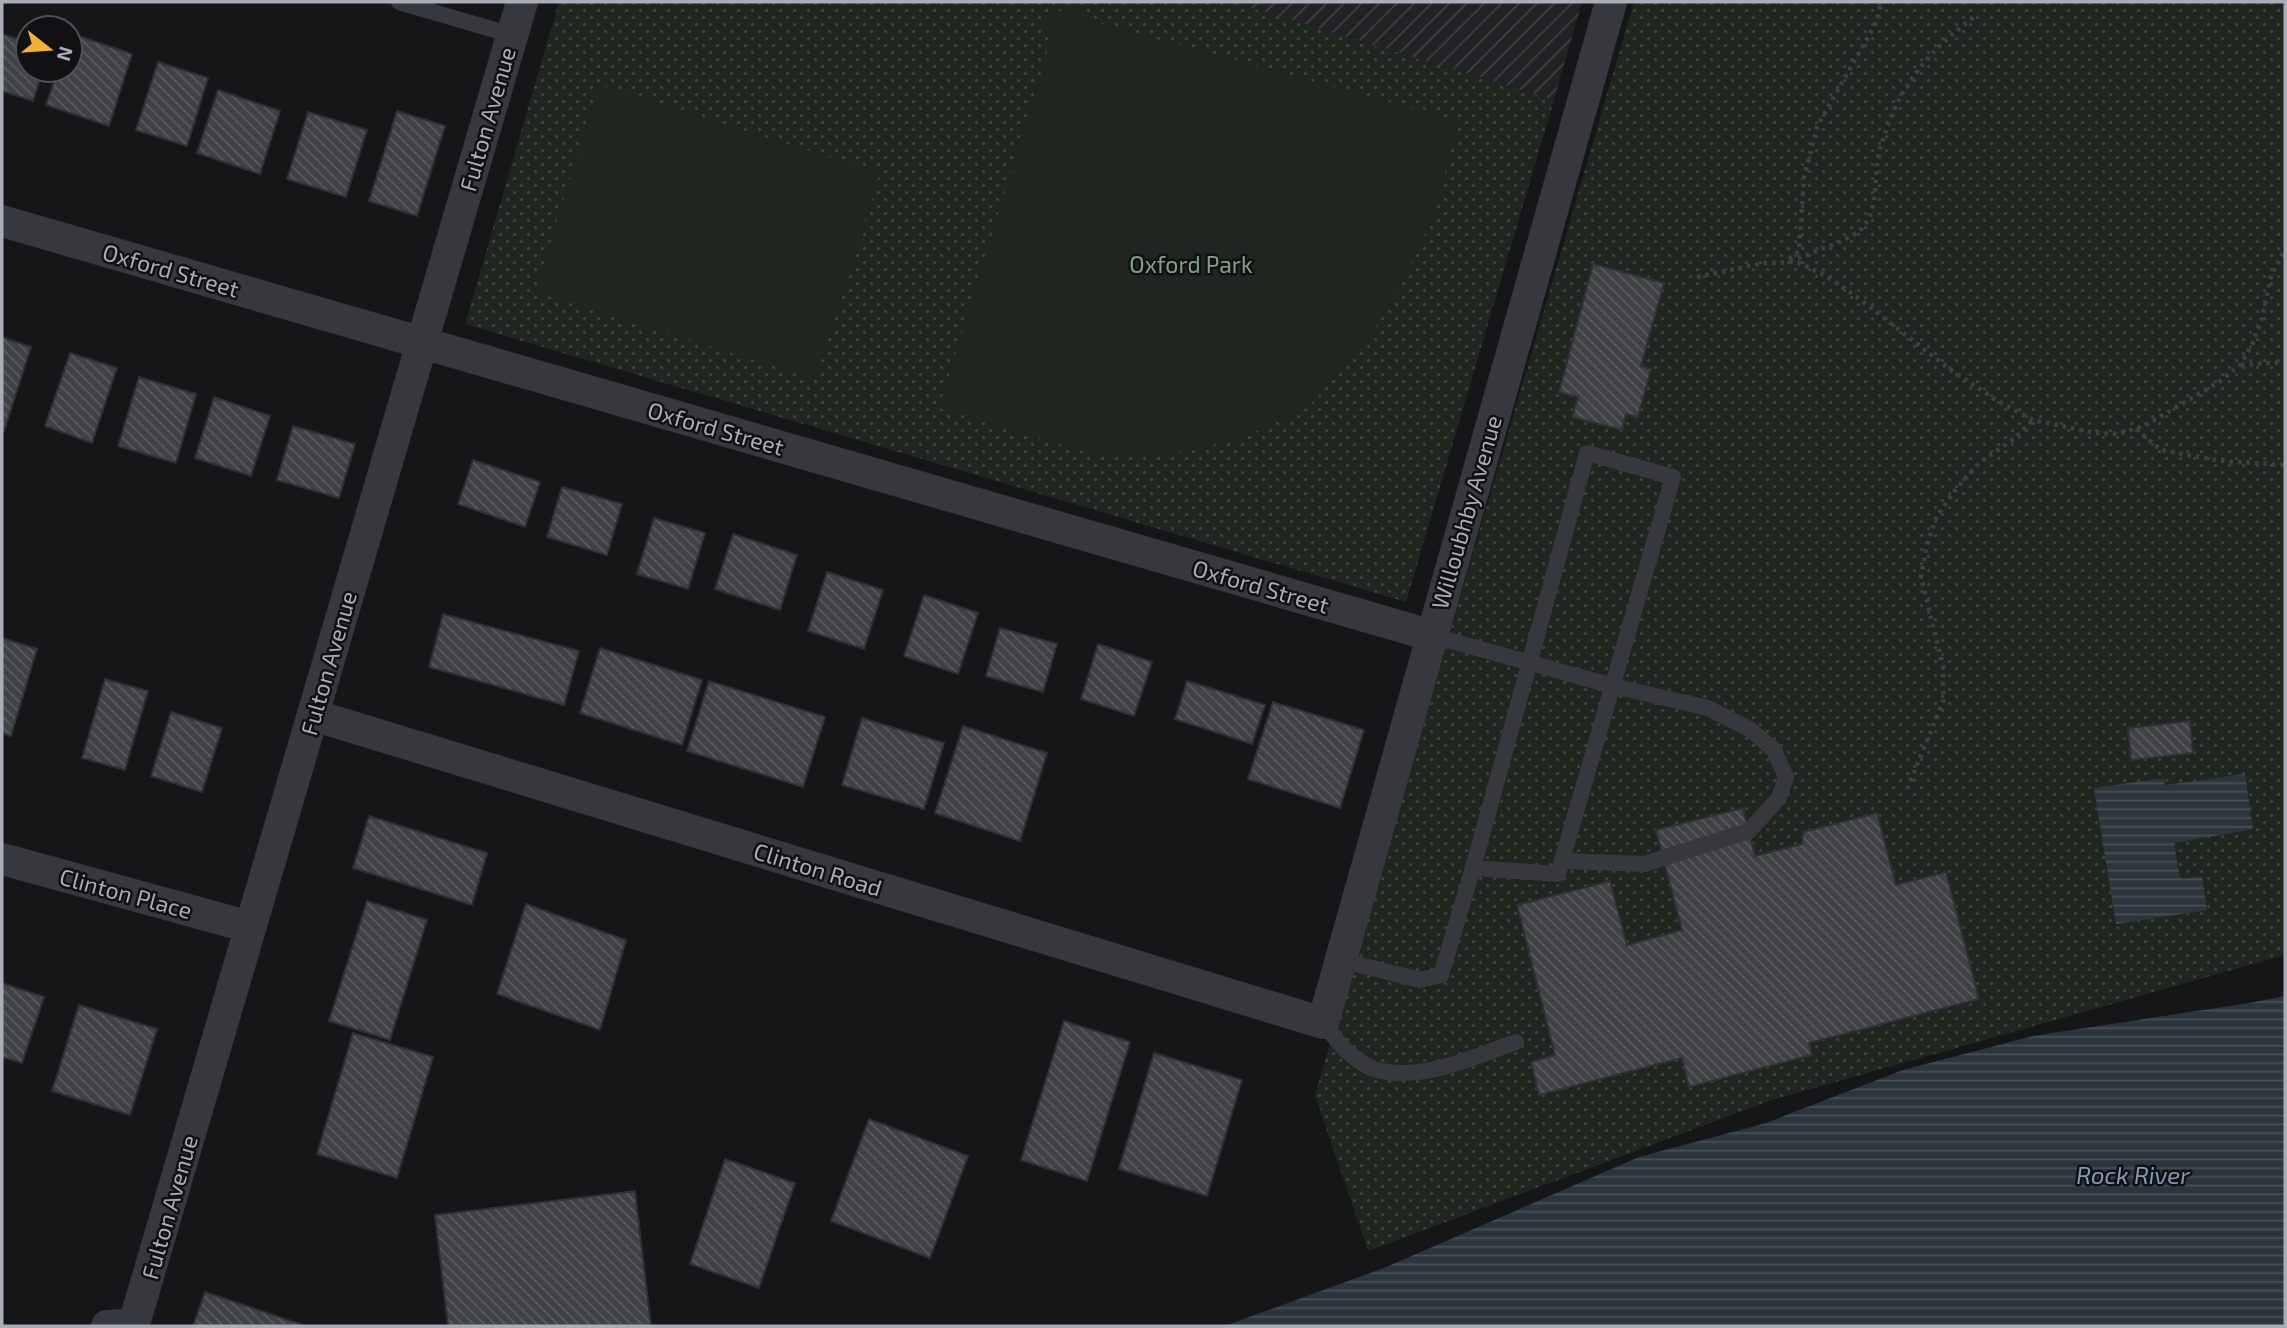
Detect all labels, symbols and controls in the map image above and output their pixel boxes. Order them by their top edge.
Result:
north arrow [14,14,84,84]
text: N [53,44,79,64]
street label: Fulton Avenue [453,44,521,194]
street label: Oxford Street [100,237,243,303]
park label: Oxford Park [1129,250,1253,278]
street label: Oxford Street [645,395,788,461]
street label: Willoubhby Avenue [1425,412,1507,612]
street label: Oxford Street [1190,553,1333,619]
street label: Fulton Avenue [294,588,362,738]
street label: Clinton Road [751,836,885,902]
street label: Clinton Place [57,862,195,924]
street label: Fulton Avenue [135,1132,203,1282]
water label: Rock River [2076,1160,2190,1189]

